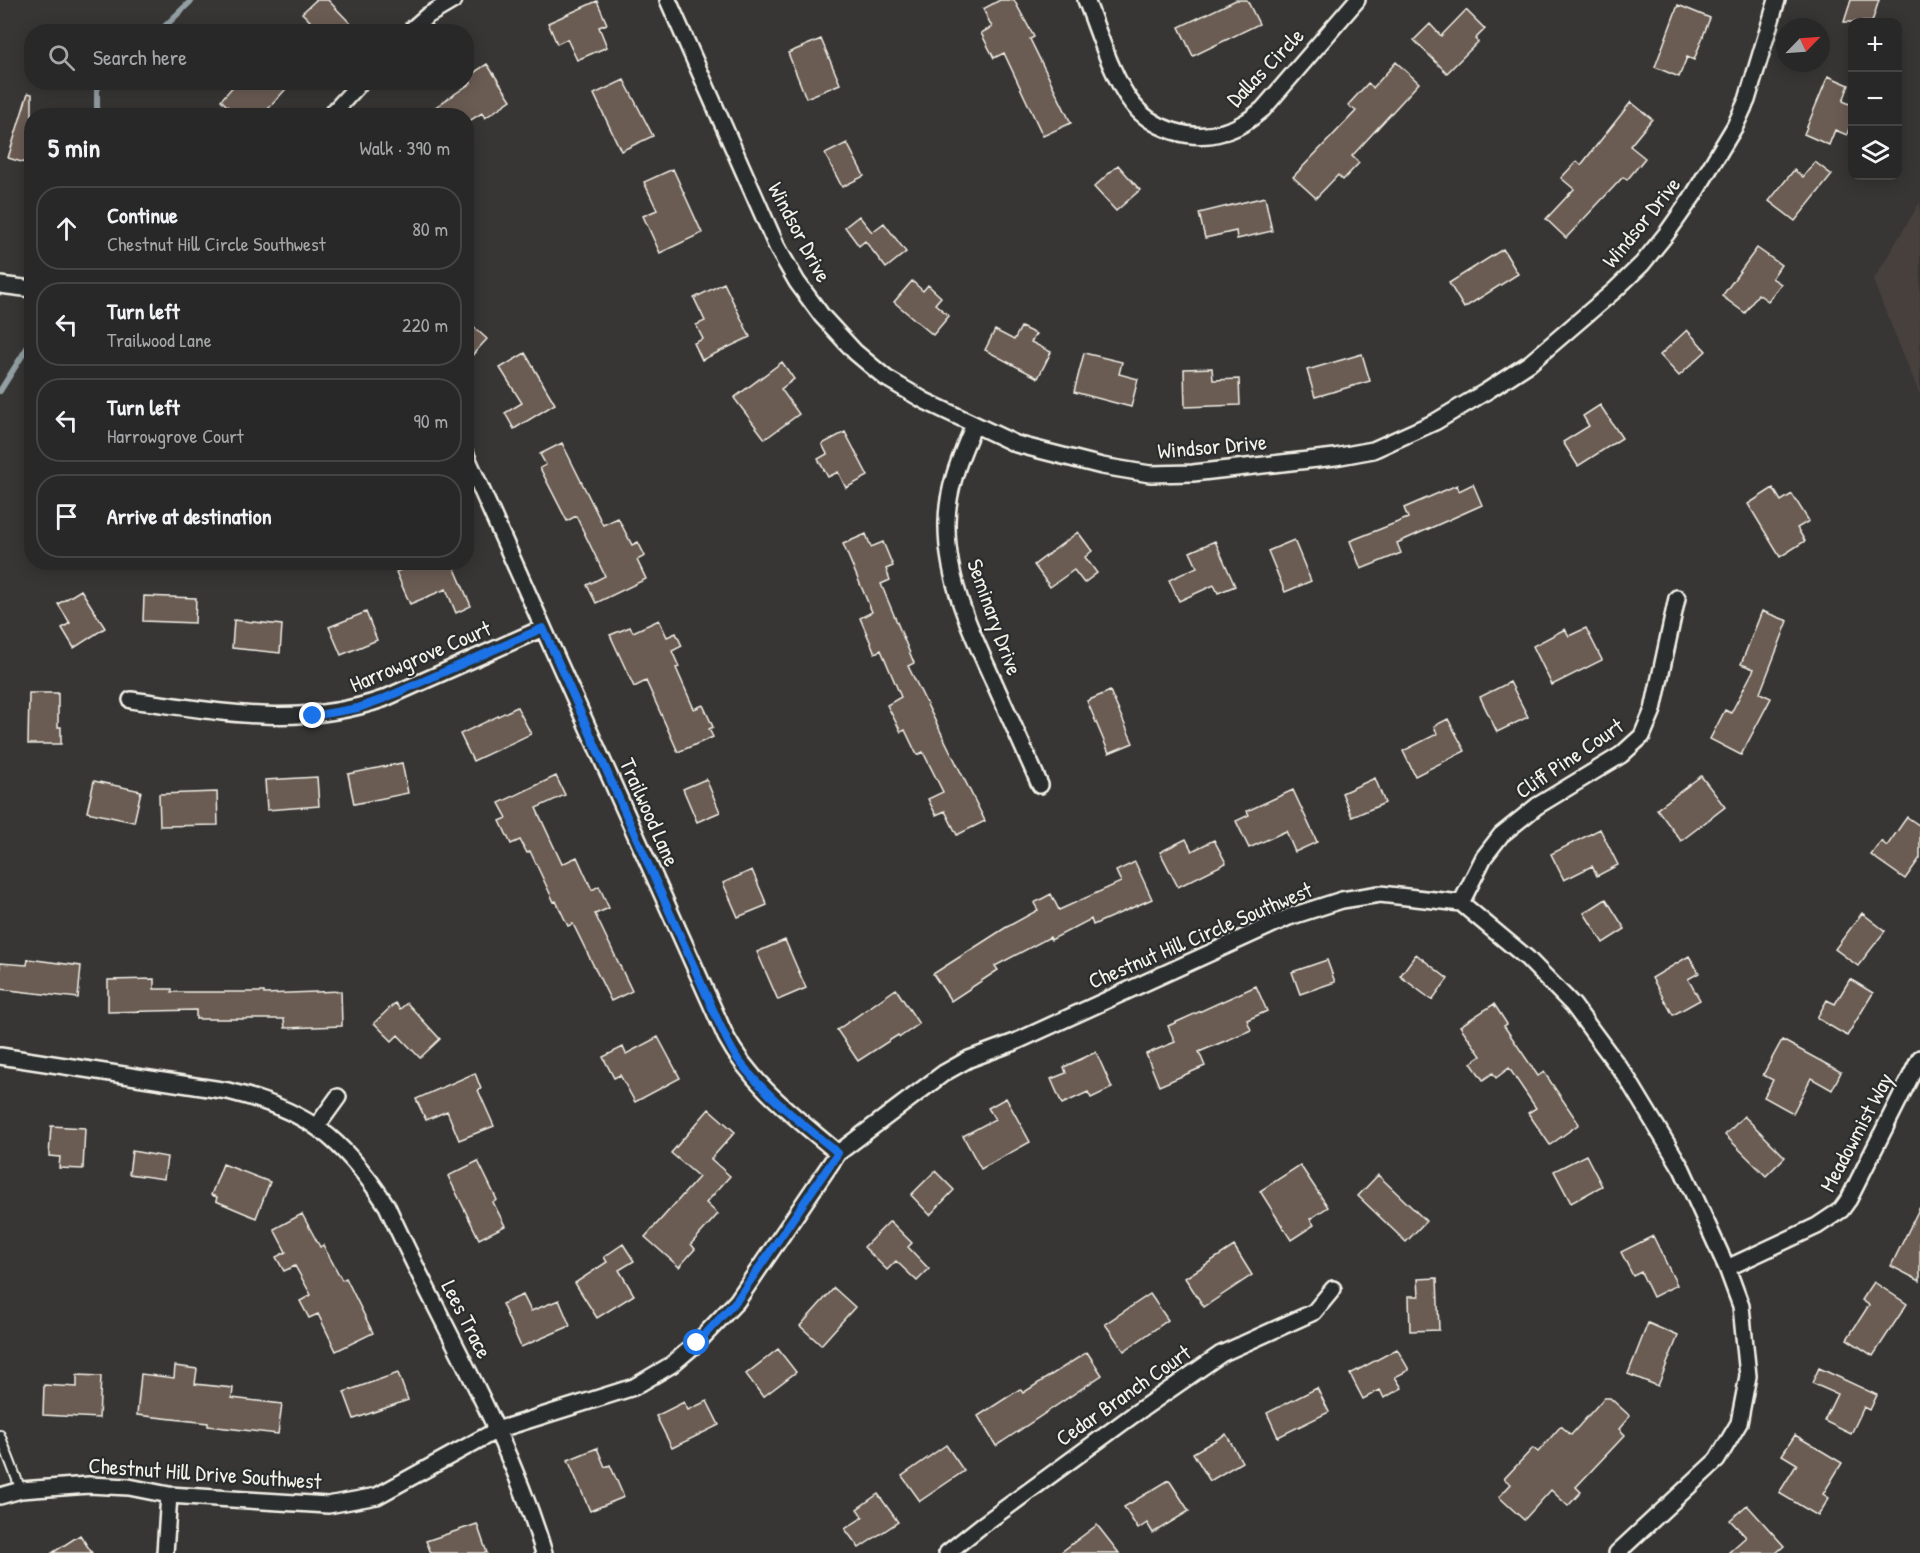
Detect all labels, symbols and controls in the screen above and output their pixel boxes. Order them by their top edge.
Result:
north arrow [1776,18,1830,72]
map controls [1848,18,1902,180]
button: + [1848,18,1902,72]
street label: Dallas Circle [1220,21,1310,113]
search box [24,24,474,90]
icon: search [45,41,78,74]
text: Search here [93,42,187,72]
button: − [1848,72,1902,126]
button: layers [1848,126,1902,180]
text: 5 min [48,130,100,165]
text: Walk · 390 m [360,134,450,161]
street label: Windsor Drive [1595,170,1687,274]
street label: Windsor Drive [761,177,839,287]
text: Continue [107,200,178,230]
icon: ahead [50,212,83,245]
text: 80 m [412,215,448,242]
text: Chestnut Hill Circle Southwest [107,230,326,257]
text: Turn left [107,296,180,326]
icon: left [50,308,83,341]
text: 220 m [402,311,448,338]
text: Trailwood Lane [107,326,212,353]
text: Turn left [107,392,180,422]
icon: left [50,404,83,437]
text: 90 m [414,407,448,434]
text: Harrowgrove Court [107,422,244,449]
street label: Windsor Drive [1156,426,1268,466]
icon: arrive [50,500,83,533]
text: Arrive at destination [107,501,272,531]
street label: Seminary Drive [960,555,1030,679]
street label: Harrowgrove Court [345,613,495,699]
route end [299,702,325,728]
street label: Cliff Pine Court [1509,711,1629,805]
street label: Trailwood Lane [613,753,687,871]
street label: Chestnut Hill Circle Southwest [1083,874,1317,996]
street label: Meadowmist Way [1812,1067,1900,1197]
street label: Lees Trace [435,1275,500,1363]
route start [683,1329,709,1355]
street label: Cedar Branch Court [1050,1337,1197,1453]
street label: Chestnut Hill Drive Southwest [88,1450,323,1496]

